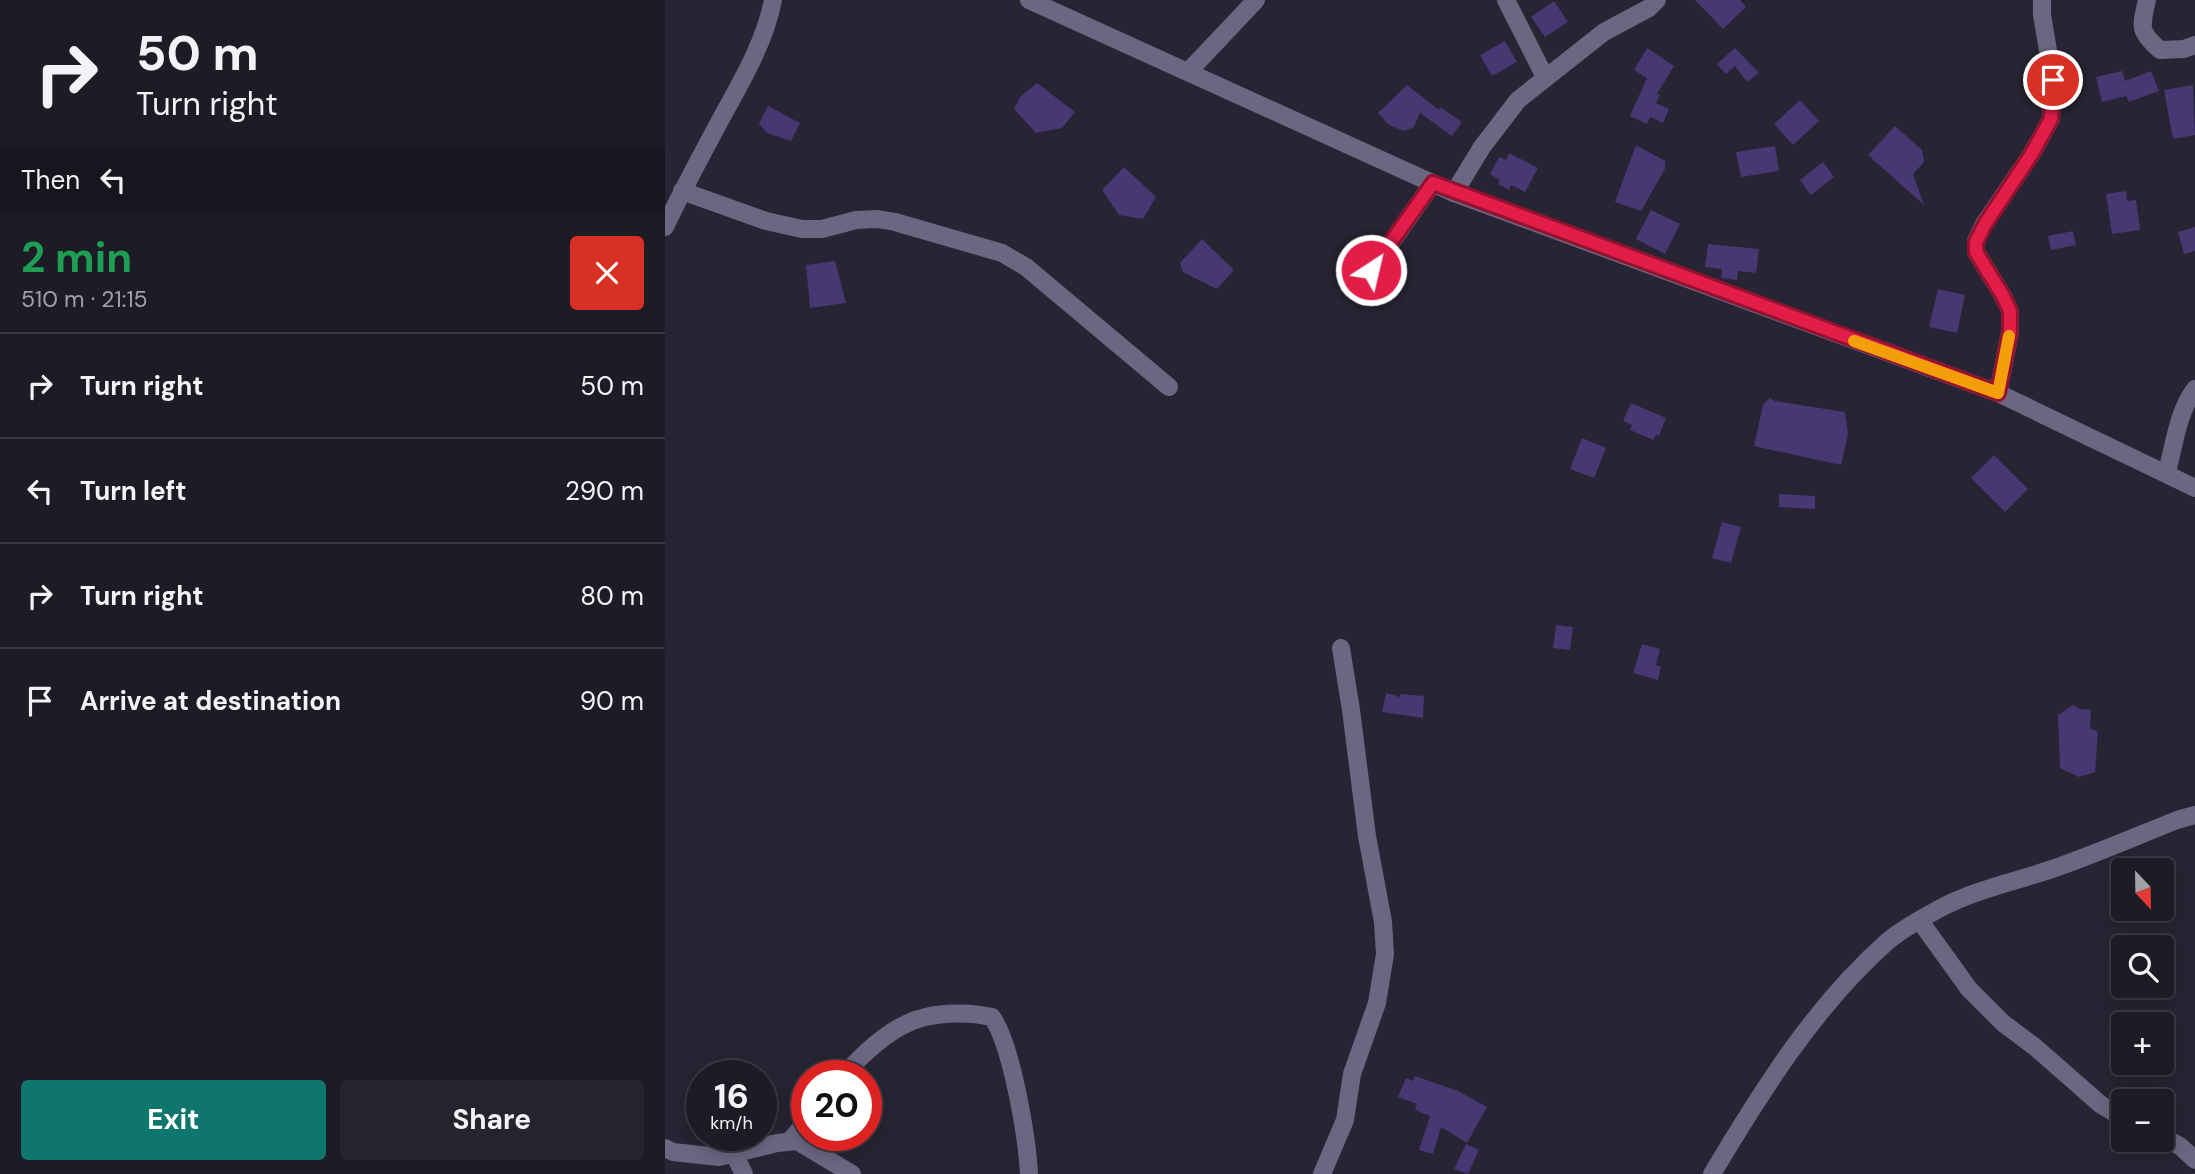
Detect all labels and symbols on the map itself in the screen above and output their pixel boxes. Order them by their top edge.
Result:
pin [2023,50,2083,110]
position arrow [1334,233,1408,307]
north arrow [2111,858,2173,920]
speed limit sign: 20 [791,1060,882,1151]

